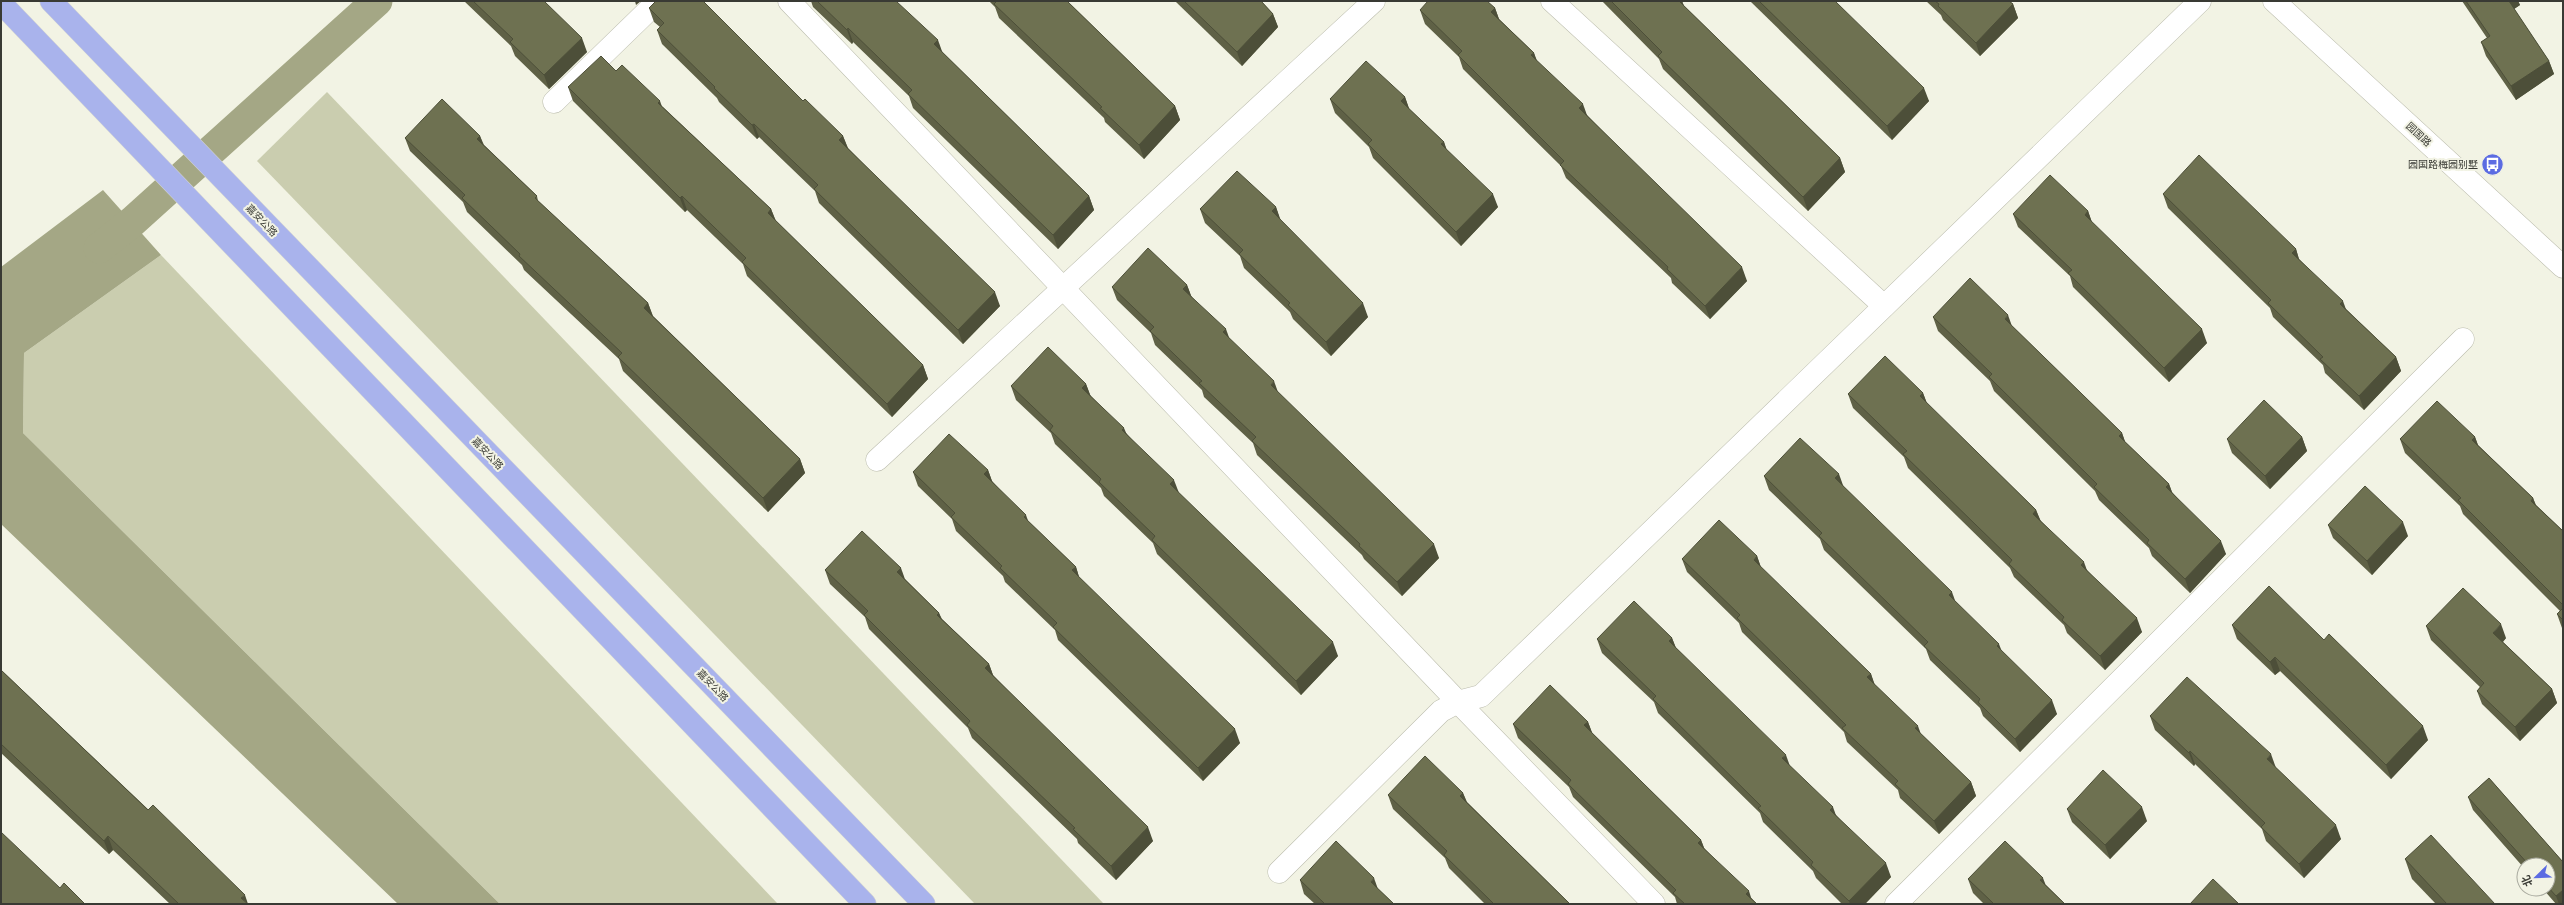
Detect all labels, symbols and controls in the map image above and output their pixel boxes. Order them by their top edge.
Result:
street label: 园国路 [2403,119,2435,150]
bus stop icon: 园国路梅园别墅 [2480,151,2506,177]
place label: 园国路梅园别墅 [2408,157,2478,172]
street label: 嘉安公路 [242,201,281,240]
street label: 嘉安公路 [468,434,507,473]
street label: 嘉安公路 [693,666,732,705]
north arrow [2516,857,2556,897]
text: 北 [2517,873,2536,889]

